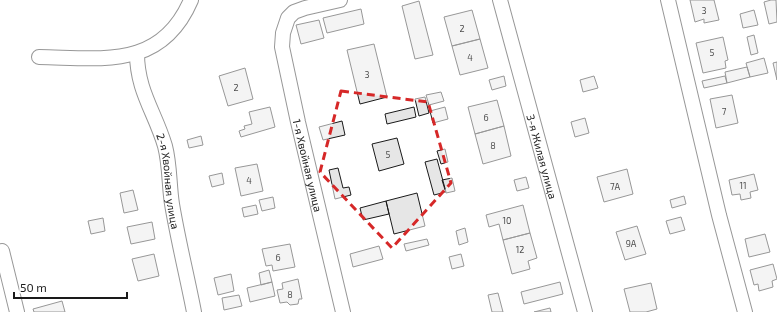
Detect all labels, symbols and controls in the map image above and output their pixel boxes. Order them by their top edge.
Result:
house number: 3 [701,5,707,16]
house number: 2 [459,23,465,34]
house number: 5 [710,47,715,58]
house number: 4 [467,52,473,63]
house number: 3 [364,69,370,80]
house number: 2 [233,82,239,93]
house number: 7 [722,106,727,117]
house number: 6 [483,112,489,123]
street label: 3-я Жилая улица [525,112,560,200]
street label: 1-я Хвойная улица [291,118,326,213]
street label: 2-я Хвойная улица [155,131,183,230]
house number: 8 [490,140,496,151]
house number: 5 [386,149,391,160]
house number: 4 [246,175,252,186]
house number: 11 [739,180,747,191]
house number: 7А [610,181,620,192]
house number: 10 [502,215,512,226]
house number: 9А [626,238,637,249]
house number: 12 [516,244,524,255]
house number: 6 [275,252,281,263]
scale bar [14,274,127,300]
text: 50 m [20,280,47,294]
house number: 8 [287,289,293,300]

